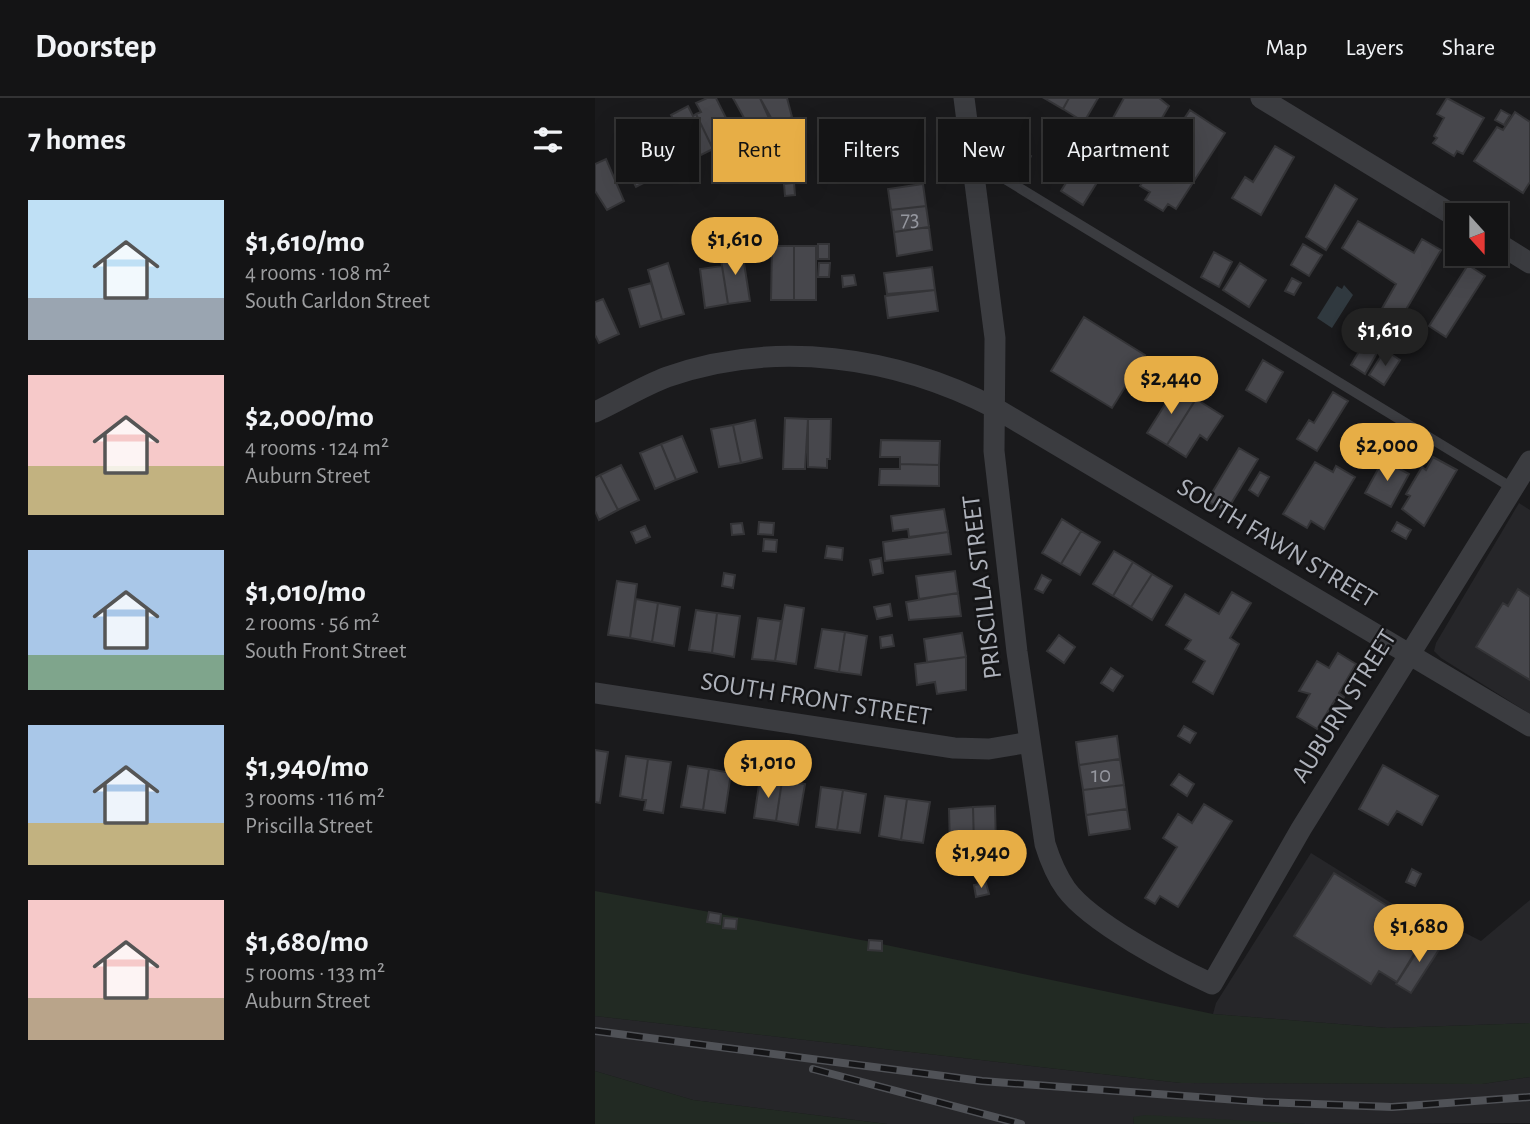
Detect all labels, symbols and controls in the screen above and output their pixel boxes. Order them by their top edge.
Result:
text: Doorstep [35,31,157,64]
text: Map [1265,36,1307,60]
text: Layers [1345,36,1404,60]
text: Share [1442,36,1495,60]
chip: Buy [616,119,699,182]
chip: Rent [713,119,805,182]
chip: Filters [819,119,924,182]
chip: New [938,119,1029,182]
chip: Apartment [1043,119,1193,182]
icon: filters [529,121,567,159]
text: 7 homes [28,125,126,155]
north arrow [1445,203,1509,266]
map controls [1445,203,1508,266]
house number: 73 [900,208,920,231]
pin: $1,610 [678,218,792,277]
text: $1,610/mo [245,227,365,257]
icon: home [84,228,168,312]
text: $1,610 [707,228,763,251]
text: 4 rooms · 108 m² [245,262,391,285]
text: South Carldon Street [245,290,430,313]
pin: $1,610 [1328,308,1442,368]
text: $1,610 [1357,319,1413,342]
pin: $2,440 [1114,356,1228,416]
text: $2,440 [1140,367,1202,390]
text: $2,000/mo [245,402,374,432]
icon: home [84,403,168,487]
pin: $2,000 [1330,424,1444,483]
text: $2,000 [1356,434,1418,457]
text: 4 rooms · 124 m² [245,437,389,460]
text: Auburn Street [245,465,370,488]
street label: SOUTH FAWN STREET [1173,473,1381,613]
street label: PRISCILLA STREET [958,493,1006,681]
text: $1,010/mo [245,577,366,607]
icon: home [84,578,168,662]
text: 2 rooms · 56 m² [245,612,379,635]
street label: AUBURN STREET [1287,625,1401,787]
text: South Front Street [245,640,406,663]
street label: SOUTH FRONT STREET [699,668,933,730]
pin: $1,010 [711,740,825,800]
text: $1,010 [740,751,796,774]
text: $1,940/mo [245,752,369,782]
icon: home [84,753,168,837]
house number: 10 [1091,764,1111,787]
text: 3 rooms · 116 m² [245,787,385,810]
text: Priscilla Street [245,815,373,838]
pin: $1,940 [924,830,1038,890]
text: $1,940 [952,841,1010,864]
pin: $1,680 [1362,904,1476,964]
text: $1,680 [1390,915,1448,938]
text: $1,680/mo [245,927,369,957]
icon: home [84,928,168,1012]
text: 5 rooms · 133 m² [245,962,385,985]
text: Auburn Street [245,990,370,1013]

